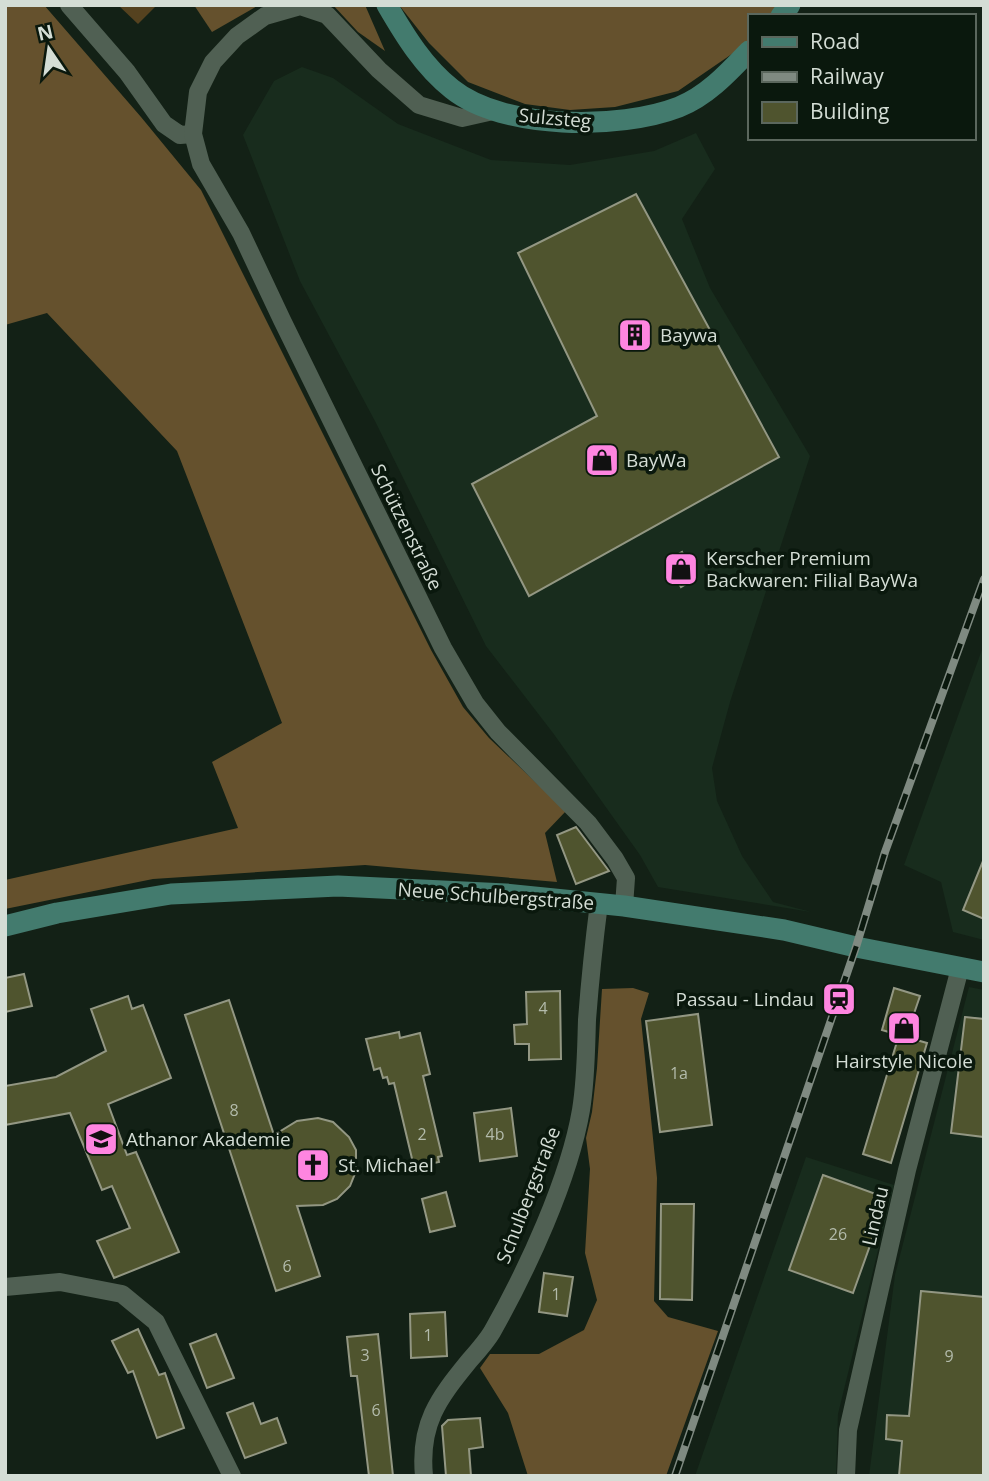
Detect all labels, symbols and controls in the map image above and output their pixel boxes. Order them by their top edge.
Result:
north arrow [14,14,84,84]
legend [748,14,975,140]
text: N [35,18,56,47]
text: Road [810,27,860,55]
text: Railway [810,62,884,90]
text: Building [810,97,889,125]
street label: Sulzsteg [518,102,592,134]
building icon: Baywa [616,316,654,354]
place label: Baywa [660,322,718,348]
shop icon: BayWa [583,441,621,479]
place label: BayWa [626,447,686,473]
street label: Schützenstraße [365,460,449,594]
place label: Kerscher Premium Backwaren: Filial BayWa [706,545,918,593]
shop icon: Kerscher Premium Backwaren: Filial BayWa [662,550,700,588]
street label: Neue Schulbergstraße [397,876,595,916]
station icon: Passau - Lindau [820,980,858,1018]
place label: Passau - Lindau [676,986,814,1012]
house number: 4 [538,997,548,1019]
shop icon: Hairstyle Nicole [885,1009,923,1047]
place label: Hairstyle Nicole [835,1048,973,1074]
house number: 1a [670,1062,688,1084]
house number: 8 [229,1099,239,1121]
school or university icon: Athanor Akademie [82,1120,120,1158]
house number: 2 [417,1123,427,1145]
house number: 4b [486,1123,504,1145]
street label: Schulbergstraße [490,1123,566,1267]
place label: Athanor Akademie [126,1126,291,1152]
church icon: St. Michael [294,1146,332,1184]
place label: St. Michael [338,1152,434,1178]
street label: Lindau [856,1184,894,1248]
house number: 26 [829,1223,847,1245]
house number: 6 [282,1255,292,1277]
house number: 1 [551,1283,561,1305]
house number: 1 [423,1324,433,1346]
house number: 3 [360,1344,370,1366]
house number: 9 [944,1345,954,1367]
house number: 6 [371,1399,381,1421]

